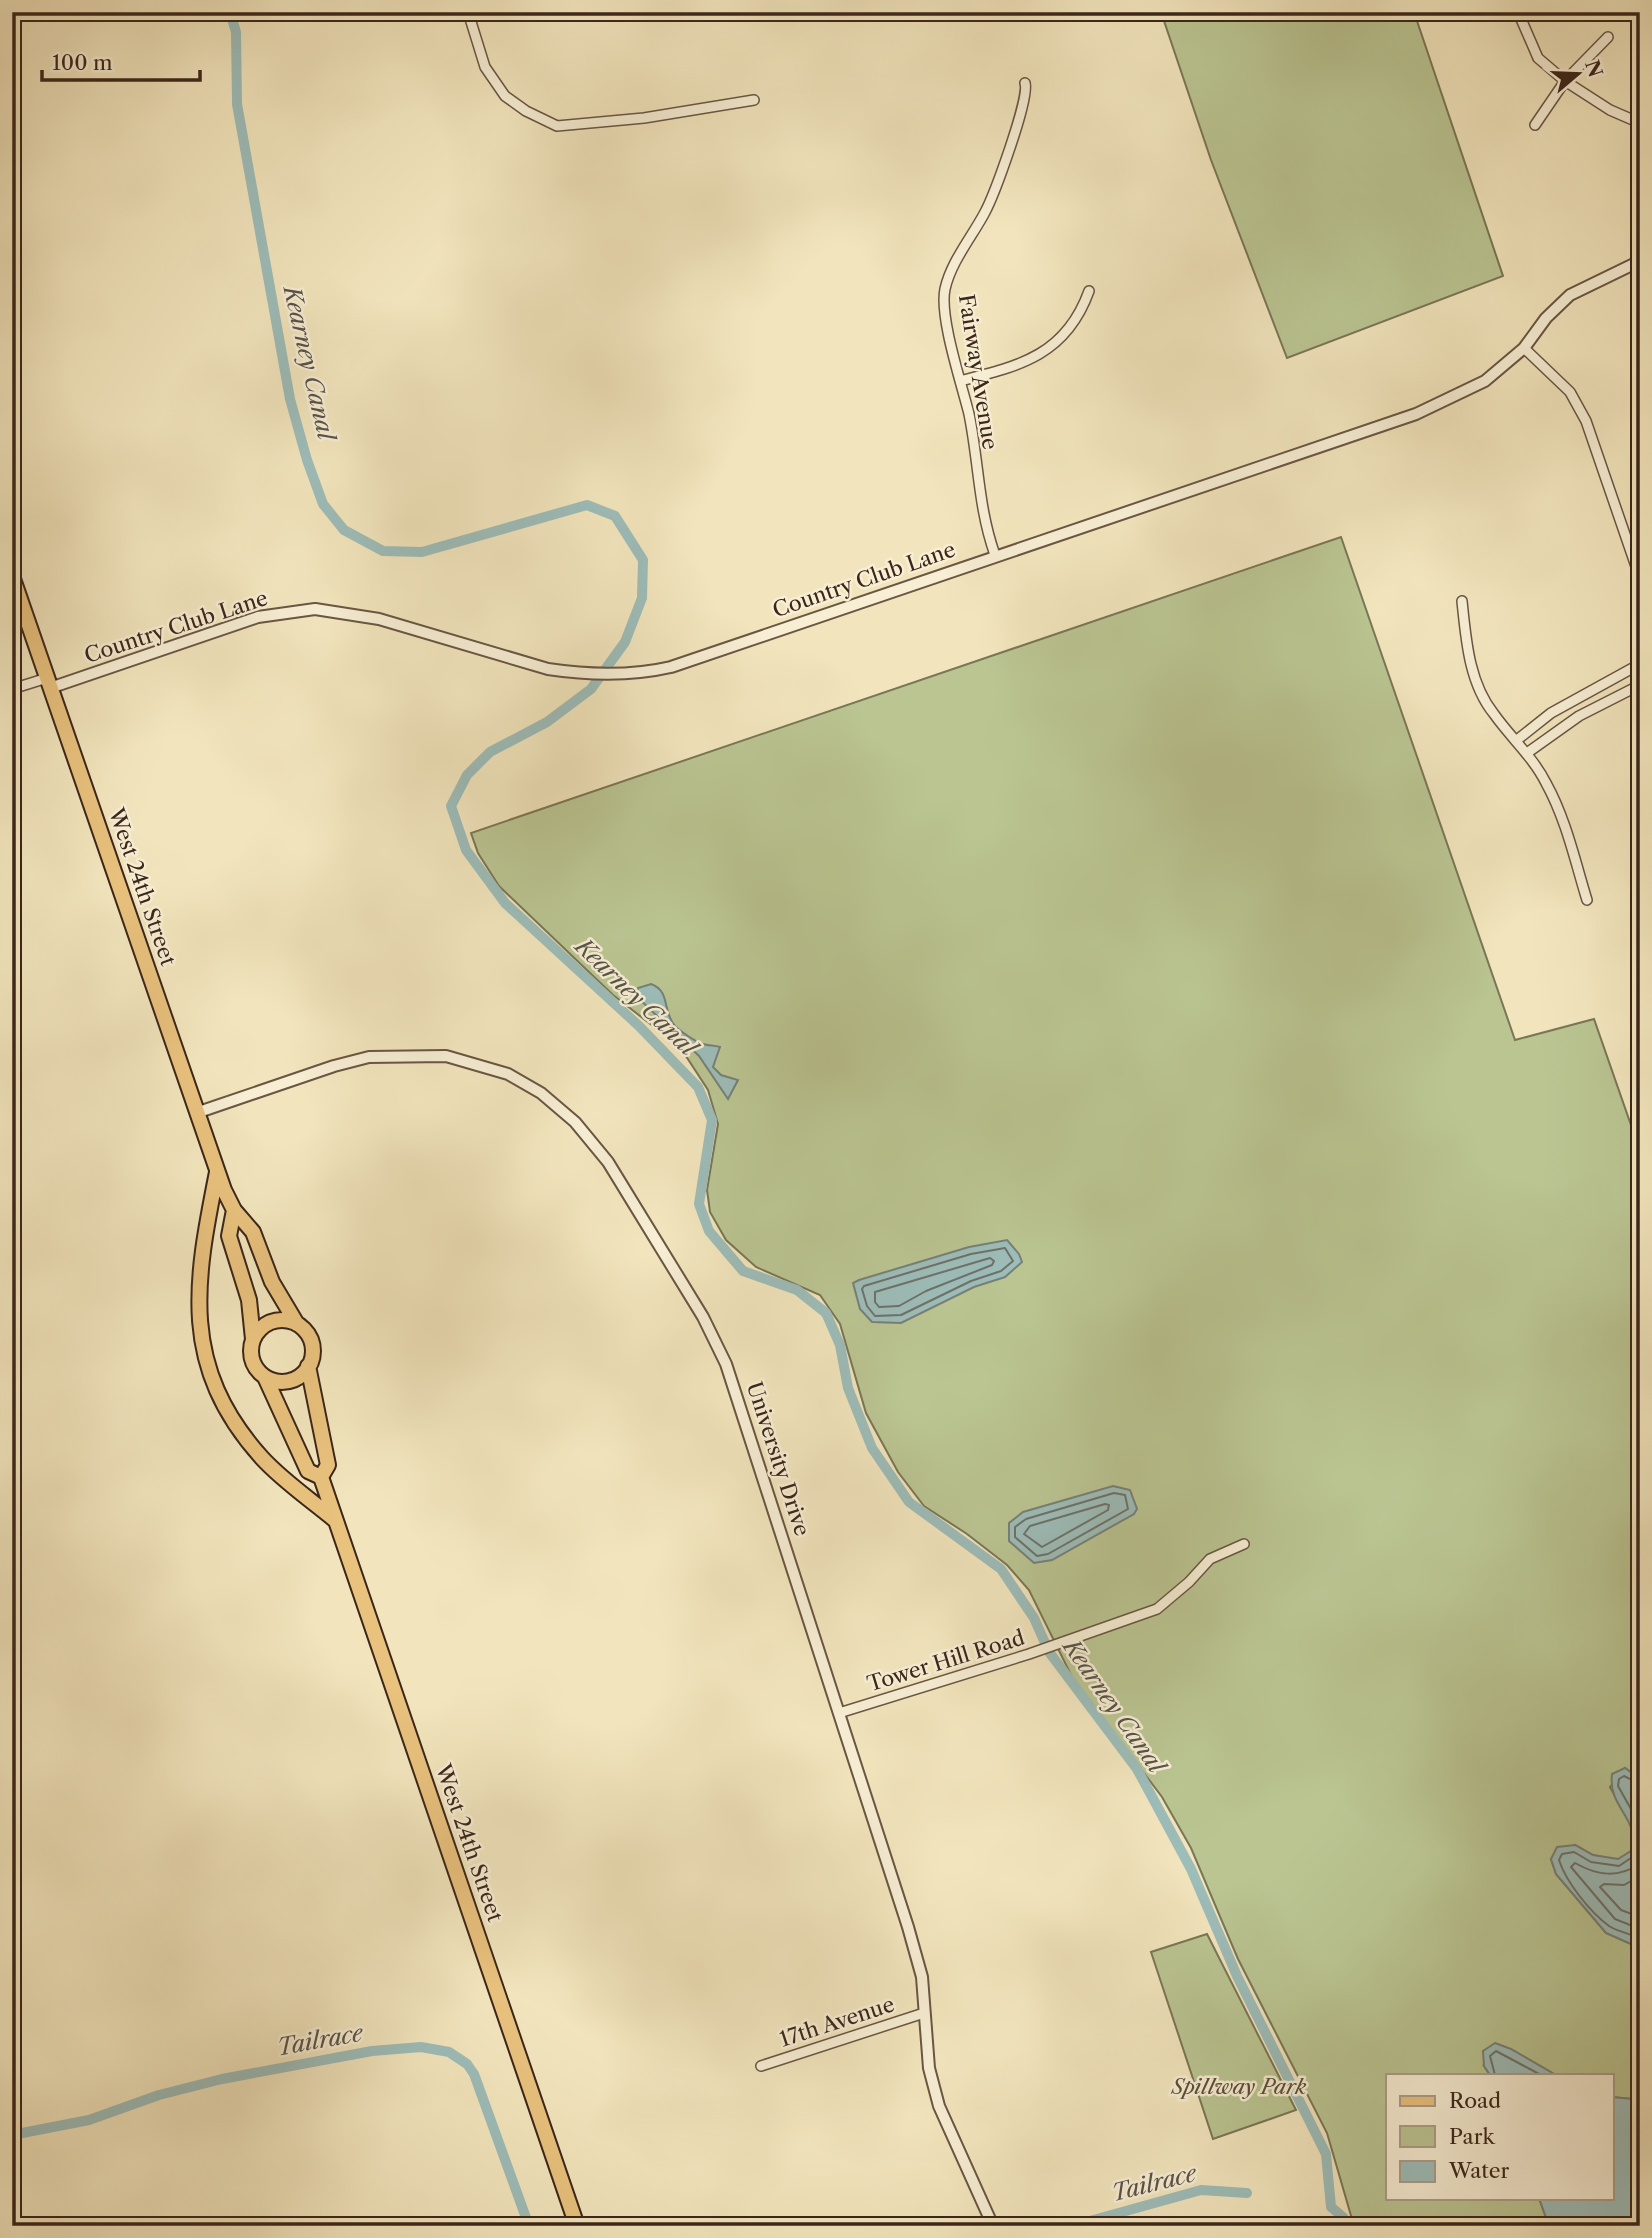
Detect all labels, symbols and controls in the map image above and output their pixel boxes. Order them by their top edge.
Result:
scale bar [42,38,200,82]
north arrow [1544,38,1614,108]
text: 100 m [52,50,113,75]
text: N [1580,57,1607,80]
water label: Kearney Canal [277,281,341,445]
street label: Fairway Avenue [954,292,1003,451]
street label: Country Club Lane [769,537,958,623]
street label: Country Club Lane [81,585,271,668]
street label: West 24th Street [103,804,181,969]
water label: Kearney Canal [568,931,704,1063]
street label: University Drive [742,1379,815,1539]
street label: Tower Hill Road [864,1625,1028,1696]
water label: Kearney Canal [1056,1632,1172,1781]
street label: West 24th Street [430,1760,508,1925]
street label: 17th Avenue [776,1991,897,2052]
water label: Tailrace [275,2019,366,2061]
park label: Spillway Park [1170,2074,1306,2099]
legend [1386,2074,1614,2200]
text: Road [1449,2088,1501,2113]
text: Park [1449,2124,1495,2149]
text: Water [1448,2158,1509,2183]
water label: Tailrace [1109,2159,1200,2207]

